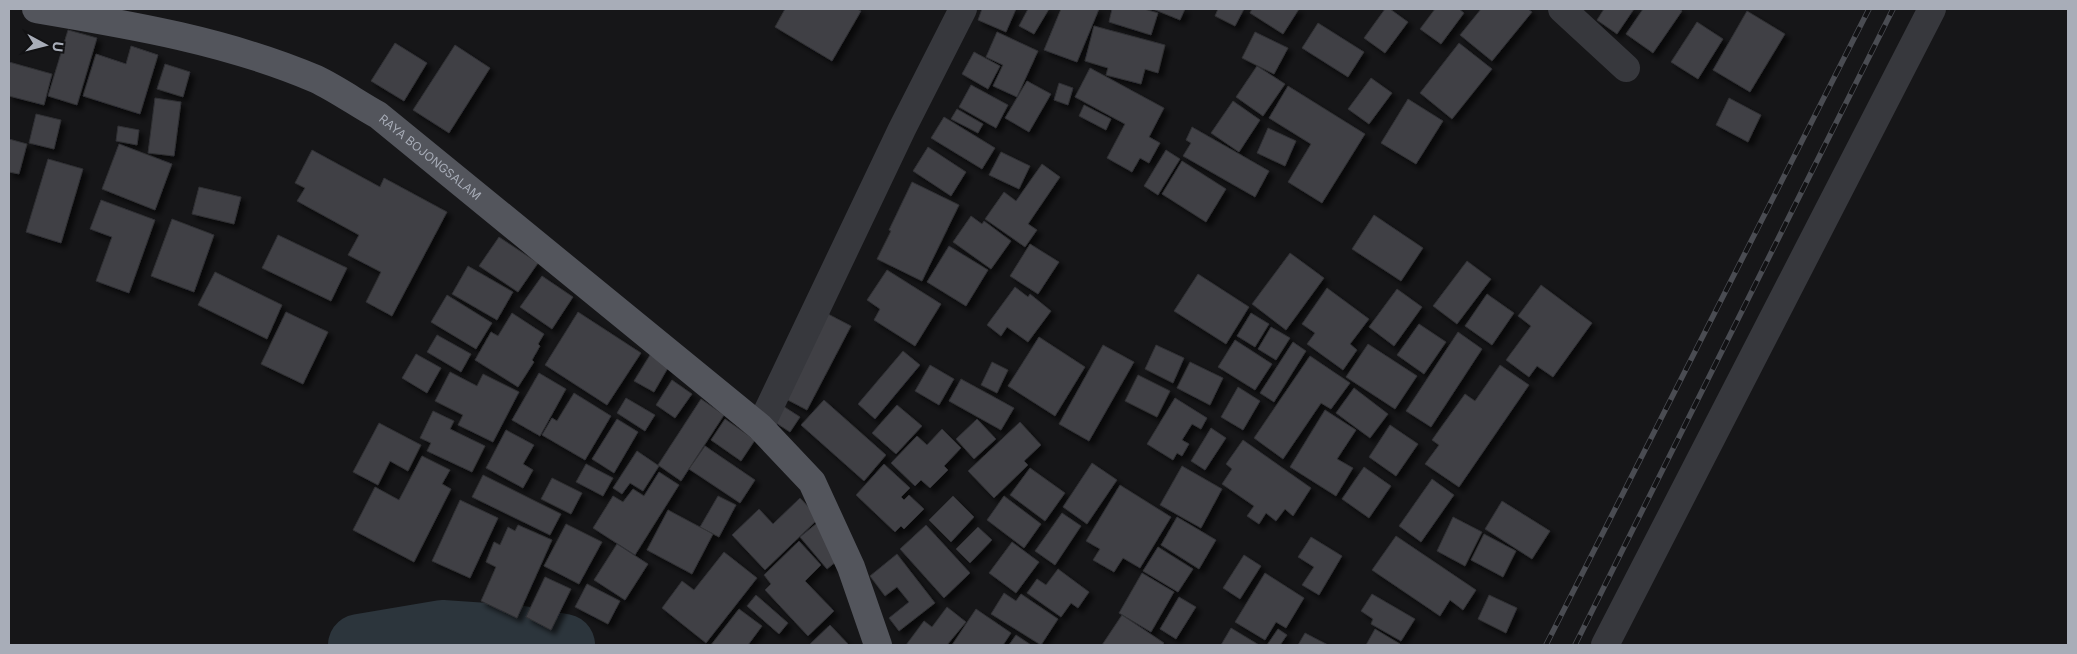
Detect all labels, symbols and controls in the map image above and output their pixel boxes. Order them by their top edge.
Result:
north arrow [20,20,70,70]
text: U [49,41,67,53]
street label: RAYA BOJONGSALAM [376,111,484,203]

